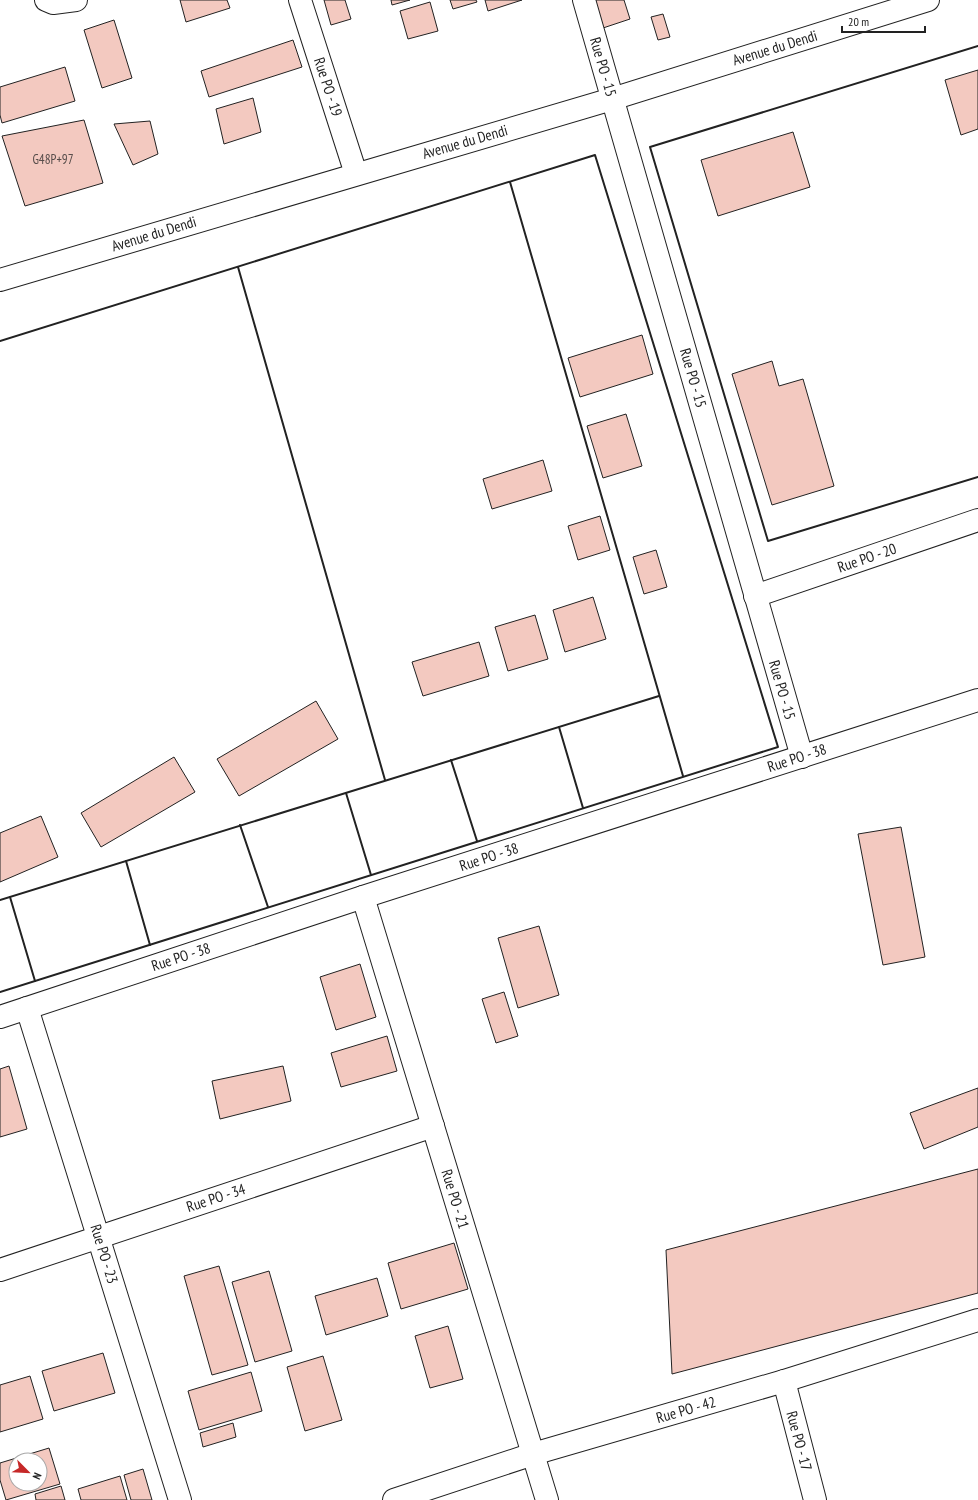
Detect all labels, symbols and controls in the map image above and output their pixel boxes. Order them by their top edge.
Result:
scale bar [842,8,925,34]
text: 20 m [848,14,869,29]
street label: Avenue du Dendi [730,26,820,69]
street label: Rue PO - 15 [586,35,621,99]
street label: Rue PO - 19 [310,55,347,119]
street label: Avenue du Dendi [420,120,510,163]
house number: G48P+97 [32,151,74,168]
street label: Avenue du Dendi [109,212,199,255]
street label: Rue PO - 15 [676,346,711,410]
street label: Rue PO - 20 [835,539,899,576]
street label: Rue PO - 15 [765,658,800,722]
street label: Rue PO - 38 [765,739,829,776]
street label: Rue PO - 38 [457,838,521,875]
street label: Rue PO - 38 [149,938,213,975]
street label: Rue PO - 21 [437,1167,473,1231]
street label: Rue PO - 34 [184,1179,248,1216]
street label: Rue PO - 23 [86,1222,122,1286]
street label: Rue PO - 42 [654,1392,718,1427]
street label: Rue PO - 17 [782,1409,817,1473]
north arrow [8,1452,48,1492]
text: N [30,1471,45,1482]

